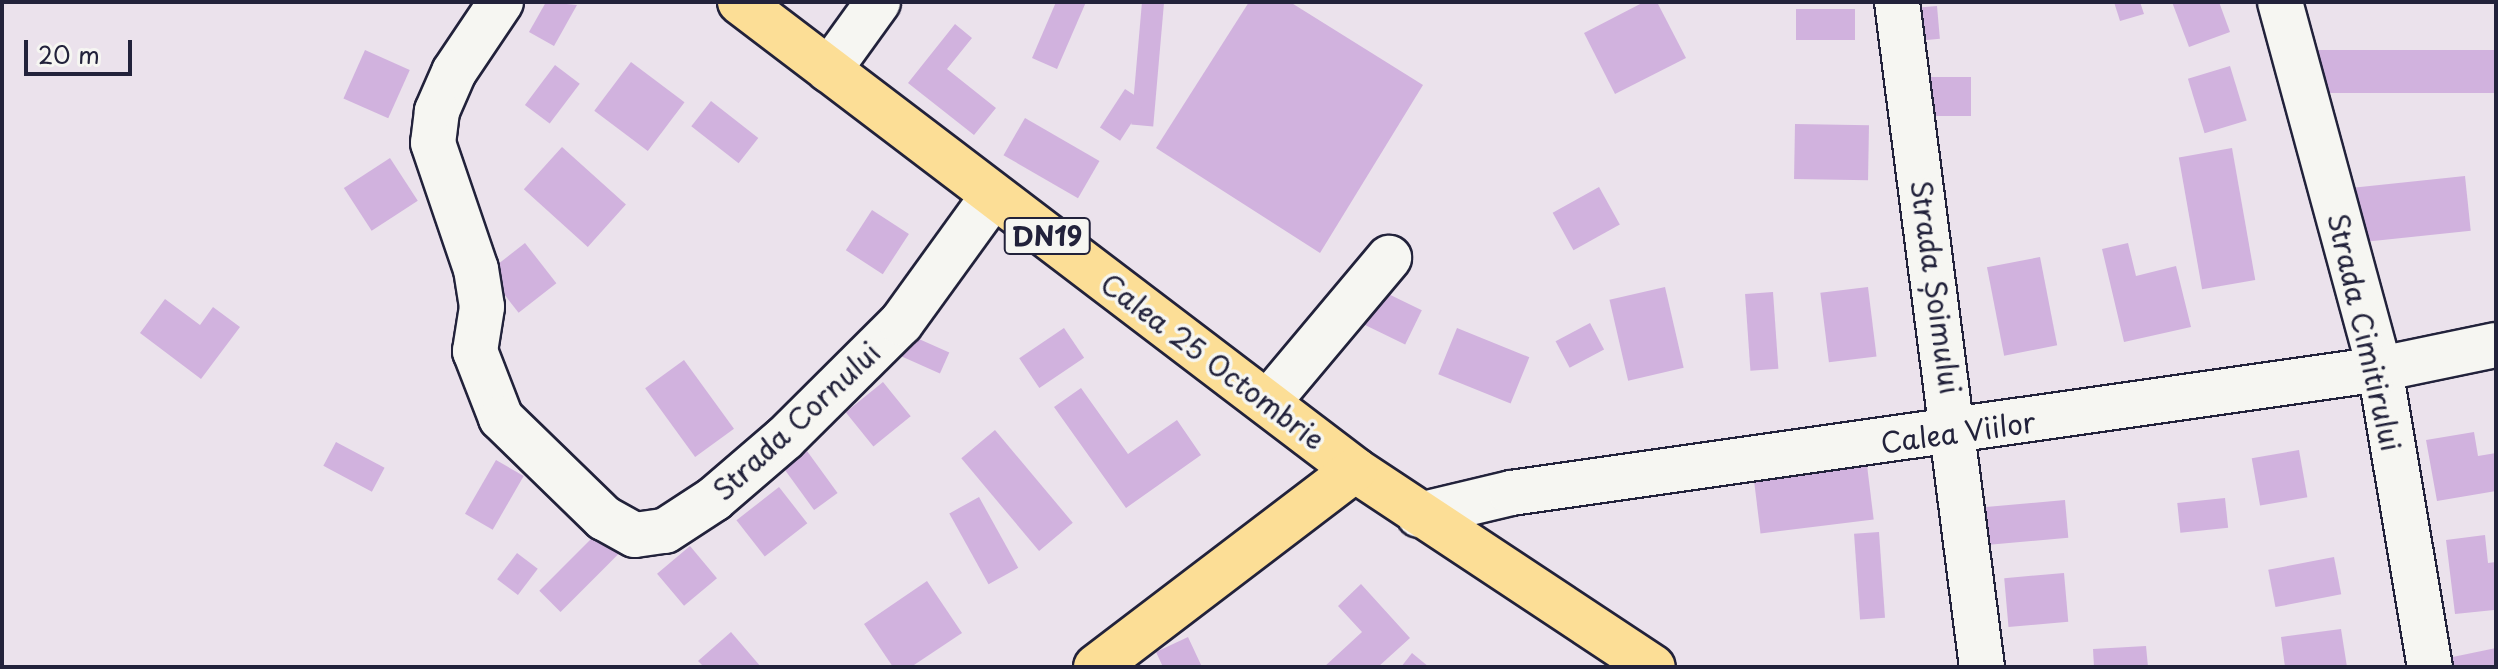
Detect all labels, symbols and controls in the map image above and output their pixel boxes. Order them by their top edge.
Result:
scale bar [28,24,136,74]
text: 20 m [38,36,100,72]
street label: Strada Șoimului [1904,179,1968,395]
street label: Strada Cimitirului [2321,210,2409,454]
road number: DN19 [1003,214,1091,258]
street label: Calea 25 Octombrie [1094,265,1332,457]
street label: Strada Cornului [705,335,887,507]
street label: Calea Viilor [1877,404,2039,460]

